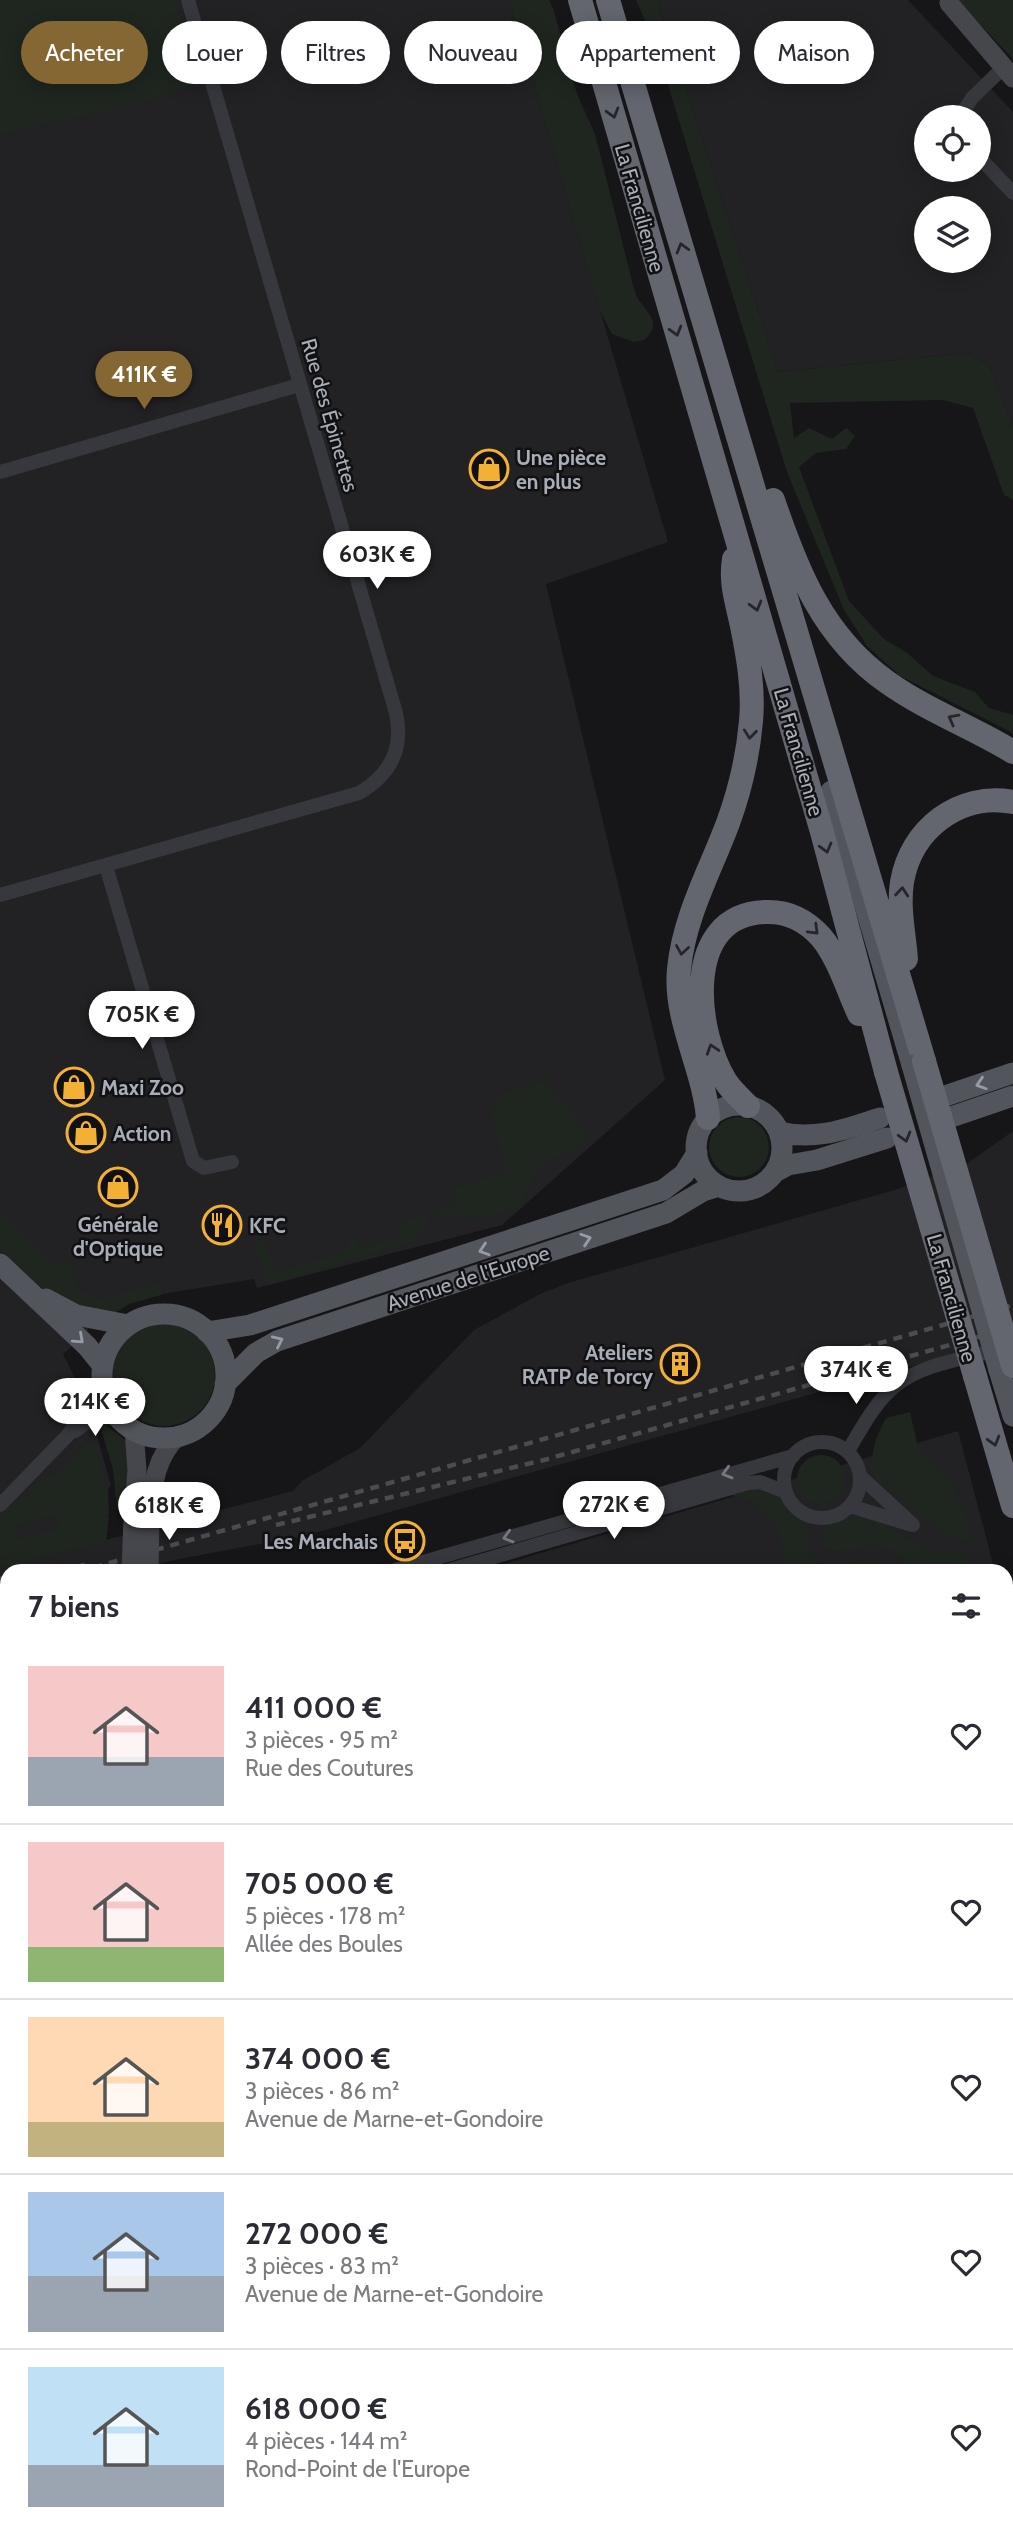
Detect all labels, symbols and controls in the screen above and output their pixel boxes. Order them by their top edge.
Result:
chip: Acheter [21,21,148,84]
chip: Louer [162,21,267,84]
chip: Filtres [281,21,390,84]
chip: Nouveau [404,21,542,84]
chip: Appartement [556,21,740,84]
chip: Maison [754,21,874,84]
map controls [914,105,991,273]
button: locate [914,105,991,182]
one-way arrow [604,106,619,118]
street label: La Francilienne [610,141,670,275]
button: layers [914,196,991,273]
one-way arrow [676,242,691,254]
one-way arrow [667,325,682,337]
street label: Rue des Épinettes [296,335,364,495]
pin: 411K € [87,352,201,411]
text: 411K € [111,360,177,388]
place label: Une pièce en plus [516,445,606,494]
shop icon: Une pièce en plus [468,448,510,490]
pin: 603K € [320,532,434,591]
text: 603K € [339,540,415,568]
one-way arrow [748,600,763,612]
street label: La Francilienne [769,685,829,819]
one-way arrow [948,714,960,728]
one-way arrow [743,729,758,740]
one-way arrow [818,842,833,854]
one-way arrow [894,886,909,897]
one-way arrow [806,922,819,935]
one-way arrow [675,944,690,956]
pin: 705K € [85,992,199,1051]
text: 705K € [105,1000,179,1028]
one-way arrow [706,1043,720,1055]
shop icon: Maxi Zoo [53,1066,95,1108]
place label: Maxi Zoo [101,1075,184,1100]
one-way arrow [975,1076,987,1090]
shop icon: Action [65,1112,107,1154]
place label: Action [113,1121,171,1146]
one-way arrow [897,1131,912,1143]
shop icon: Générale d'Optique [97,1166,139,1208]
restaurant icon: KFC [201,1204,243,1246]
place label: Générale d'Optique [73,1212,163,1261]
place label: KFC [249,1213,286,1238]
street label: La Francilienne [922,1231,982,1365]
one-way arrow [580,1233,592,1247]
street label: Avenue de l'Europe [384,1240,553,1316]
one-way arrow [478,1241,490,1256]
one-way arrow [71,1331,84,1343]
one-way arrow [271,1336,283,1350]
place label: Ateliers RATP de Torcy [522,1340,654,1389]
building icon: Ateliers RATP de Torcy [659,1343,701,1385]
pin: 374K € [799,1346,913,1406]
text: 374K € [820,1355,892,1383]
pin: 214K € [38,1378,152,1438]
text: 214K € [60,1387,130,1415]
one-way arrow [986,1435,1001,1447]
one-way arrow [721,1465,733,1480]
pin: 618K € [112,1482,226,1542]
pin: 272K € [557,1482,671,1541]
text: 272K € [579,1490,649,1518]
text: 618K € [134,1491,204,1519]
bus stop icon: Les Marchais [384,1520,426,1562]
one-way arrow [503,1528,515,1543]
place label: Les Marchais [263,1529,378,1554]
icon: filters [947,1587,985,1625]
text: 7 biens [28,1588,119,1625]
text: 411 000 € [245,1689,382,1726]
icon: home [84,1694,168,1778]
icon: heart [947,1717,985,1755]
text: 3 pièces · 95 m² [245,1726,398,1754]
text: Rue des Coutures [245,1754,413,1782]
text: 705 000 € [245,1865,394,1902]
icon: home [84,1870,168,1954]
icon: heart [947,1893,985,1931]
text: 5 pièces · 178 m² [245,1902,405,1930]
text: Allée des Boules [245,1930,403,1958]
text: 374 000 € [245,2040,390,2077]
icon: home [84,2045,168,2129]
icon: heart [947,2068,985,2106]
text: 3 pièces · 86 m² [245,2077,399,2105]
text: Avenue de Marne-et-Gondoire [245,2105,543,2133]
text: 272 000 € [245,2215,388,2252]
icon: home [84,2220,168,2304]
icon: heart [947,2243,985,2281]
text: 3 pièces · 83 m² [245,2252,399,2280]
text: Avenue de Marne-et-Gondoire [245,2280,543,2308]
text: 618 000 € [245,2390,387,2427]
icon: home [84,2395,168,2479]
icon: heart [947,2418,985,2456]
text: 4 pièces · 144 m² [245,2427,407,2455]
text: Rond-Point de l'Europe [245,2455,470,2483]

